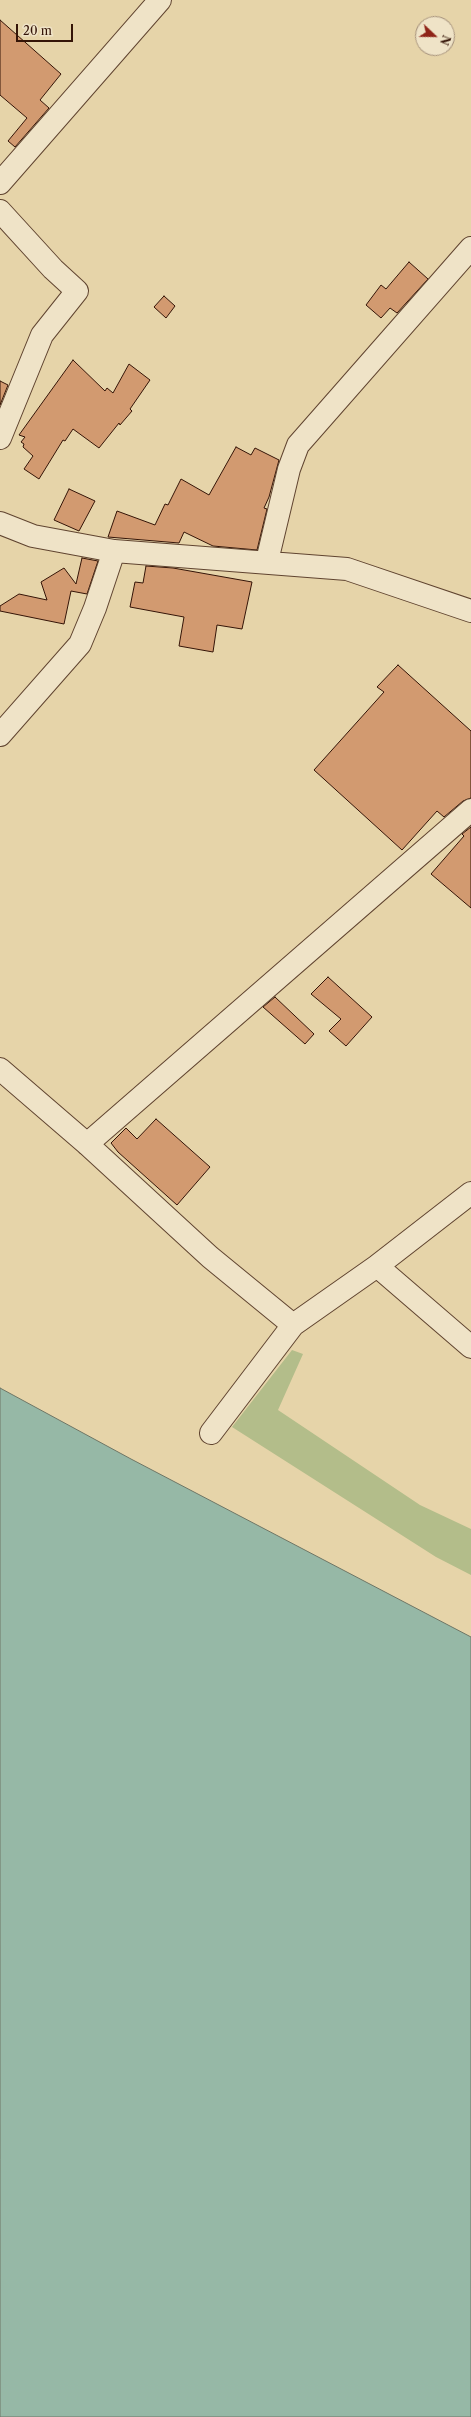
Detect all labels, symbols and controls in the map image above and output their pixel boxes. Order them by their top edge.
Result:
scale bar [18,16,75,42]
north arrow [415,16,455,56]
text: 20 m [23,23,52,38]
text: N [437,33,453,47]

